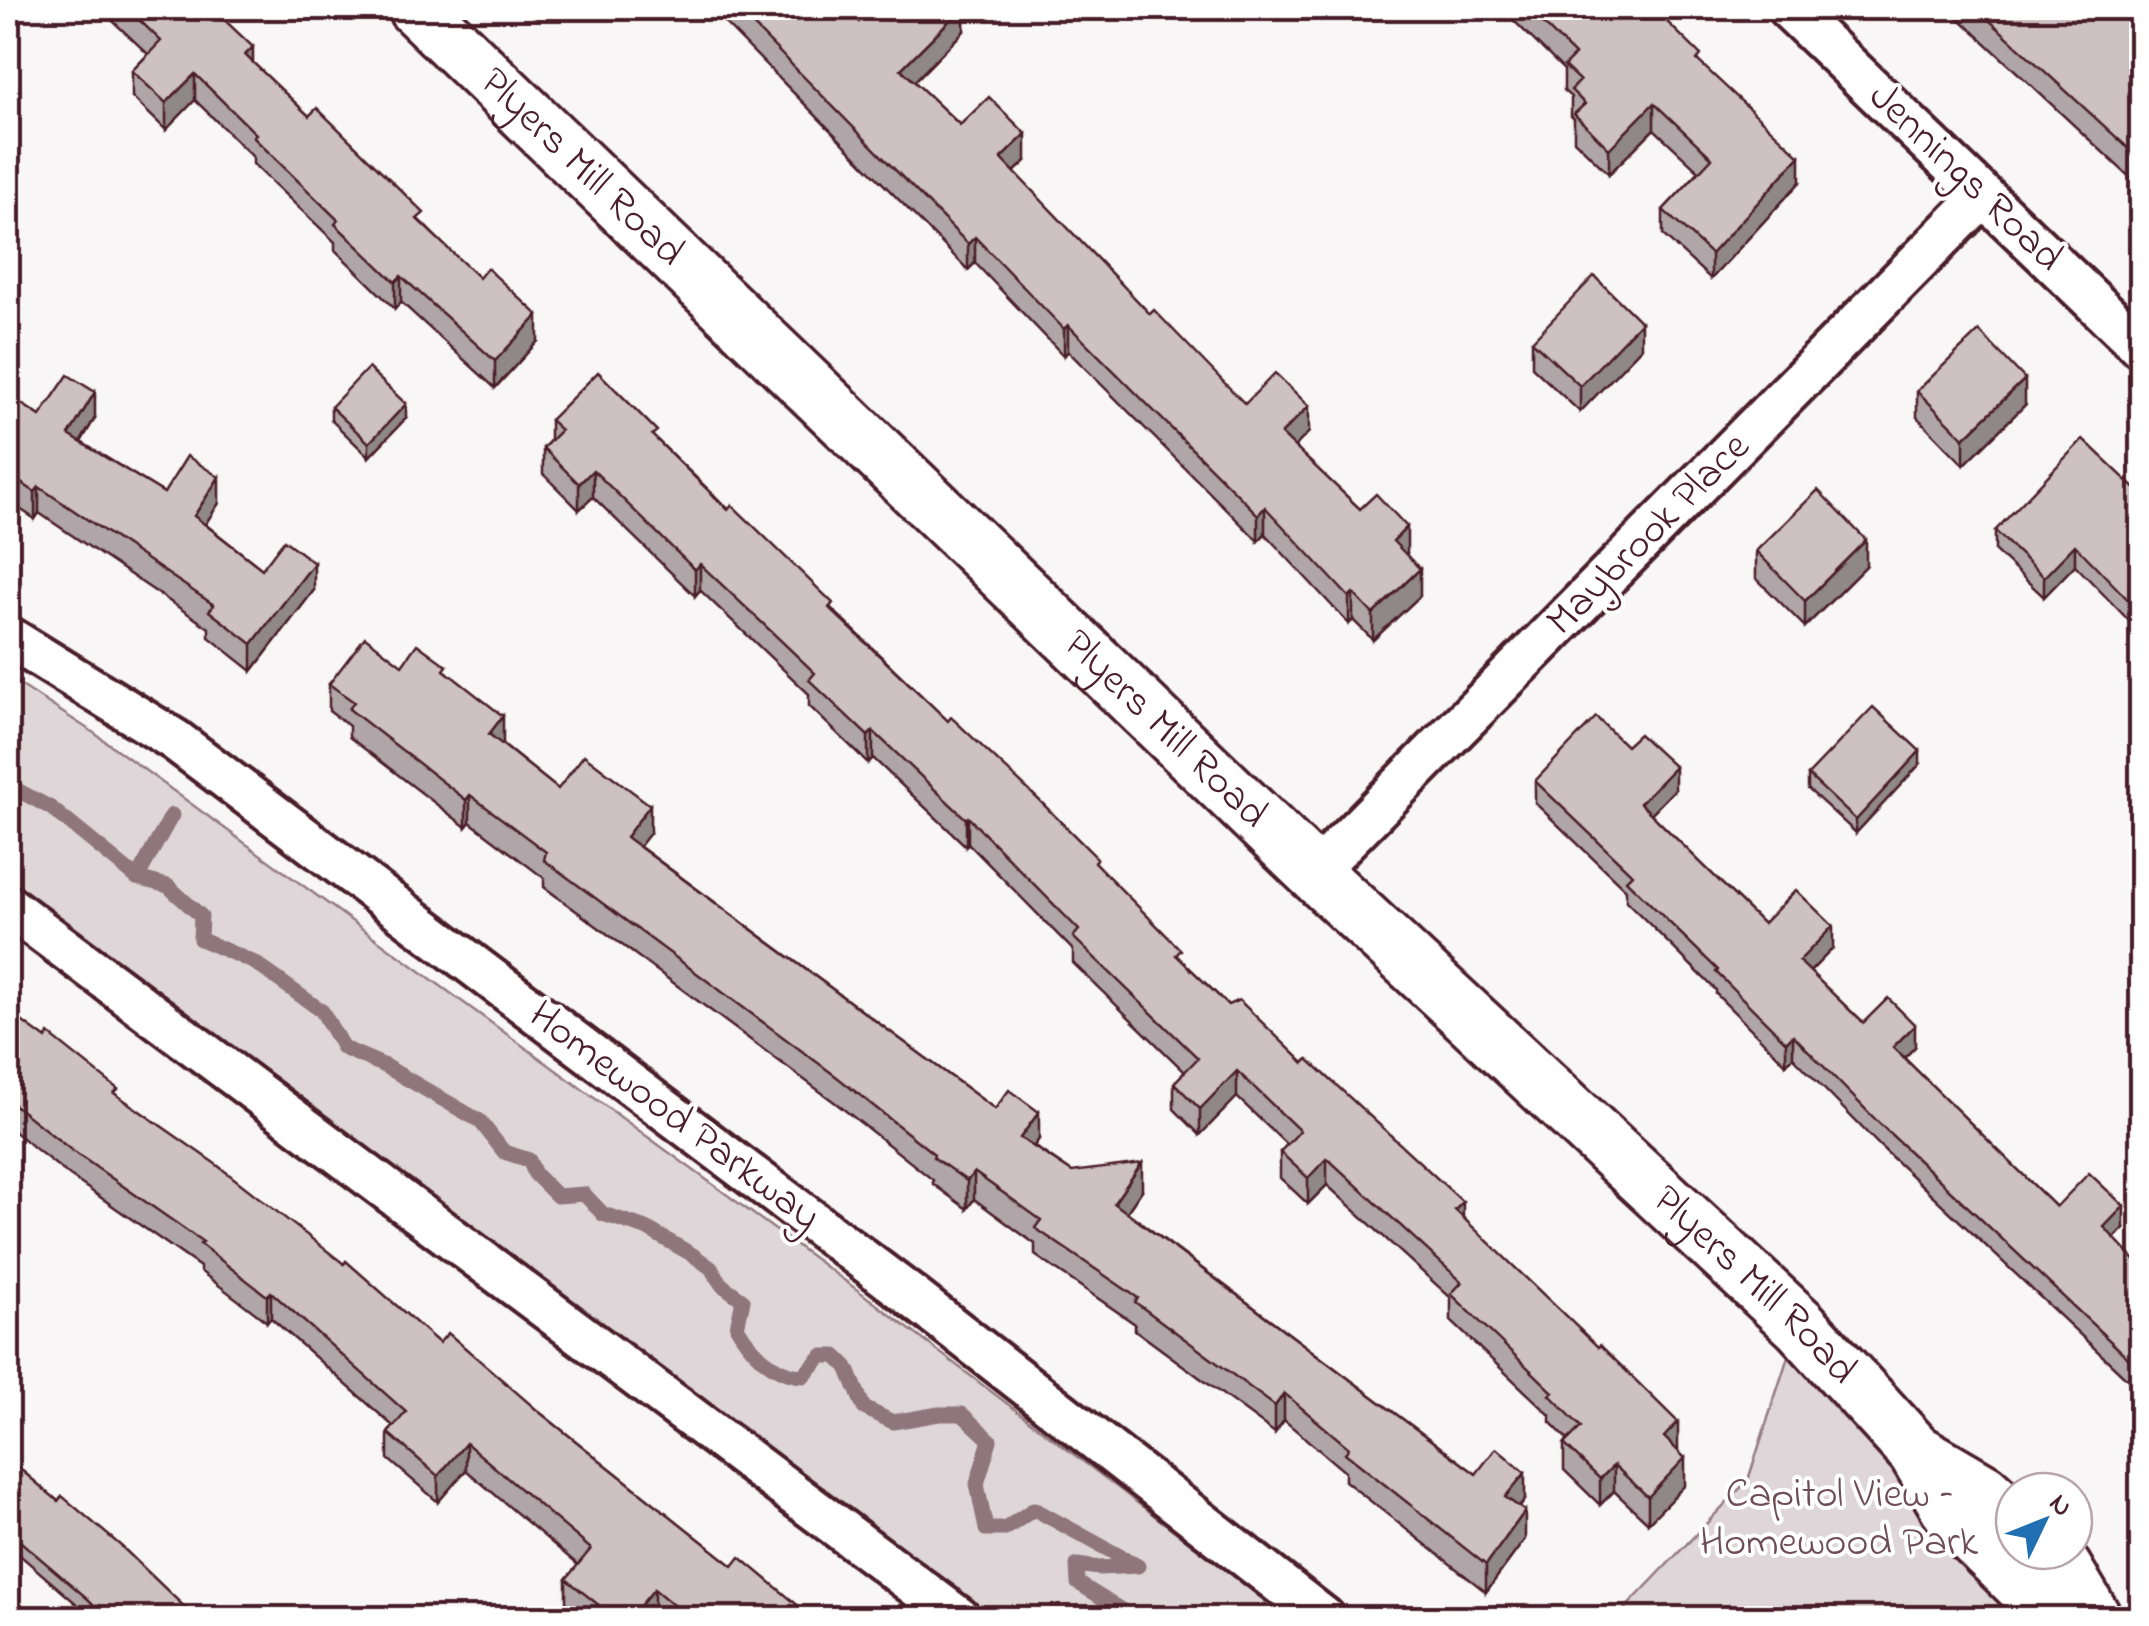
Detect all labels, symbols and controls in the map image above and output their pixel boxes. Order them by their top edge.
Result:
street label: Plyers Mill Road [465,54,698,281]
street label: Jennings Road [1853,69,2077,287]
street label: Maybrook Place [1533,419,1765,651]
street label: Plyers Mill Road [1048,616,1282,843]
street label: Homewood Parkway [515,987,833,1247]
street label: Plyers Mill Road [1638,1171,1871,1399]
park label: Capitol View – Homewood Park [1700,1465,1979,1574]
north arrow [1994,1471,2094,1571]
text: N [2038,1485,2081,1527]

